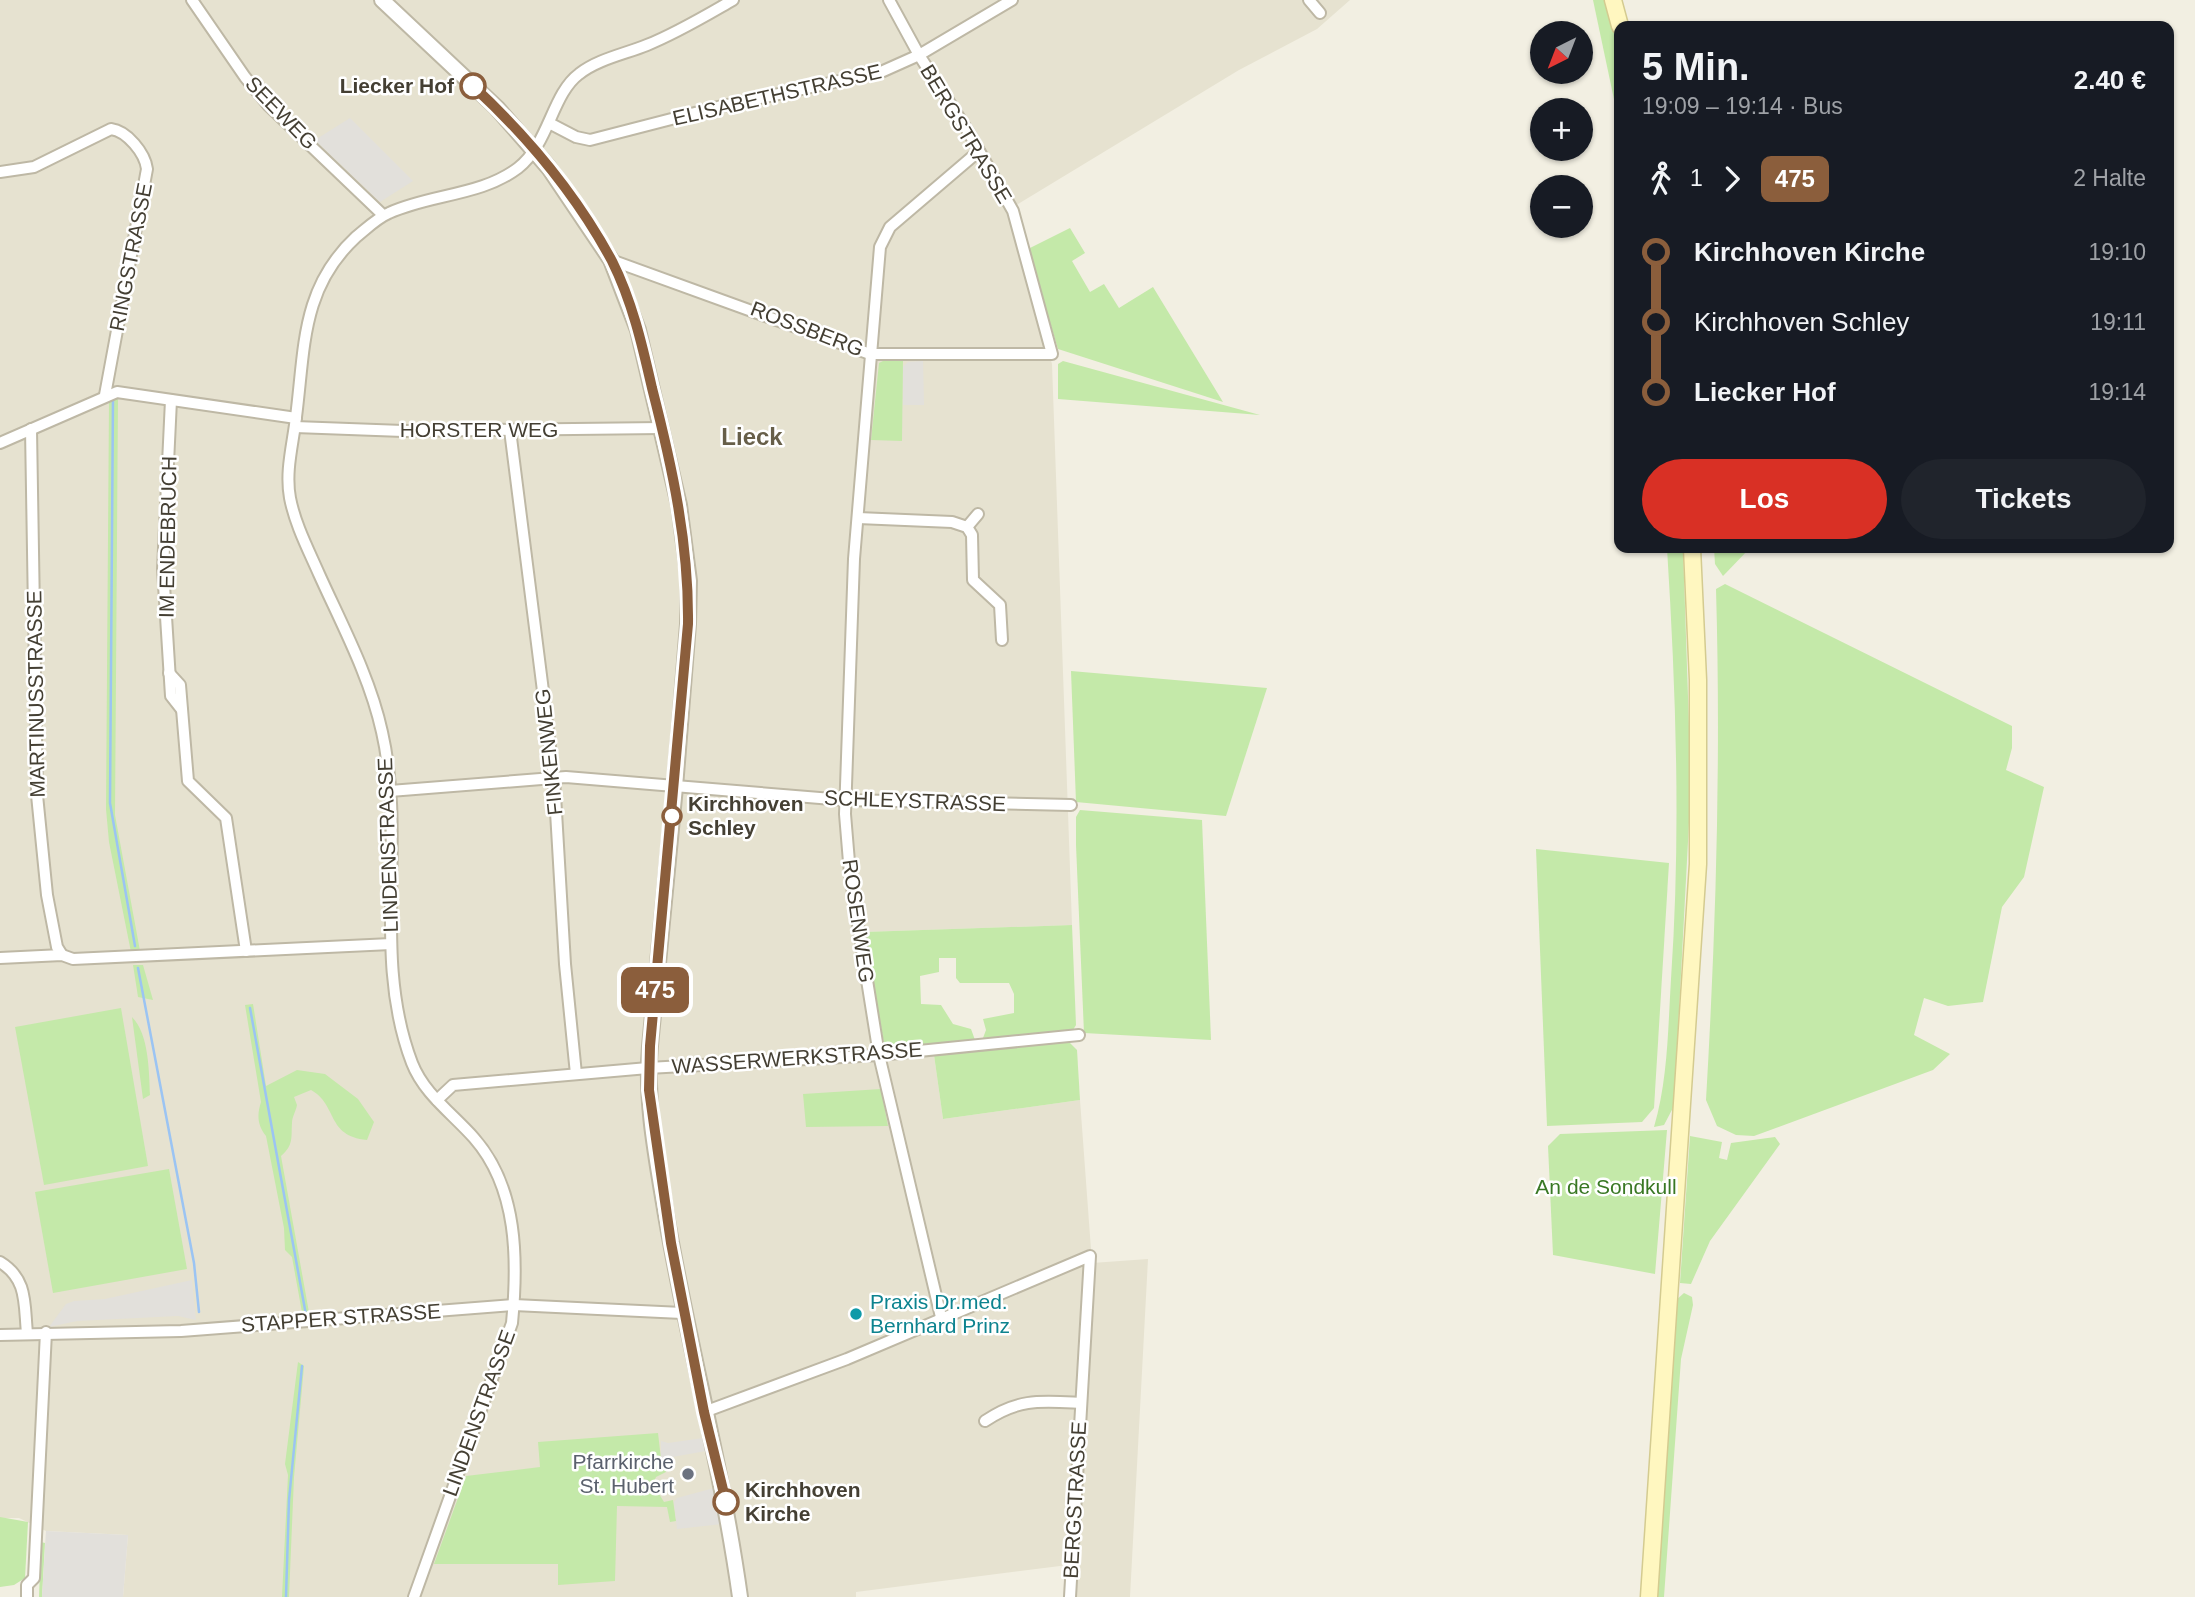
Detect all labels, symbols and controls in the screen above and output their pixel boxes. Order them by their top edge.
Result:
north arrow [1530,21,1592,84]
map controls [1530,21,1593,238]
text: 5 Min. [1642,46,1750,88]
street label: ELISABETHSTRASSE [670,59,884,130]
street label: BERGSTRASSE [916,60,1017,207]
text: 2.40 € [2074,65,2146,95]
street label: SEEWEG [241,72,322,154]
marker: Liecker Hof [460,73,486,99]
place label: Liecker Hof [340,74,455,97]
text: 19:09 – 19:14 · Bus [1642,93,1843,119]
button: + [1530,98,1593,161]
icon: walk [1642,160,1680,198]
icon: forward [1713,160,1751,198]
text: 1 [1690,165,1703,191]
text: 475 [1775,165,1815,192]
text: 2 Halte [2073,165,2146,191]
button: − [1530,175,1593,238]
street label: RINGSTRASSE [105,181,156,333]
text: Kirchhoven Kirche [1694,237,1925,267]
text: 19:10 [2088,239,2146,265]
street label: ROSSBERG [747,296,867,361]
text: Kirchhoven Schley [1694,307,1909,337]
text: 19:11 [2090,309,2146,335]
text: Liecker Hof [1694,377,1836,407]
text: 19:14 [2088,379,2146,405]
street label: HORSTER WEG [400,418,558,441]
district label: Lieck [721,423,783,450]
street label: IM ENDEBRUCH [155,456,180,618]
button: Los [1642,459,1887,539]
button: Tickets [1901,459,2146,539]
street label: MARTINUSSTRASSE [22,590,49,798]
street label: FINKENWEG [530,688,567,816]
street label: LINDENSTRASSE [373,757,402,933]
street label: SCHLEYSTRASSE [824,786,1006,815]
place label: Kirchhoven Schley [688,792,804,839]
marker: Kirchhoven Schley [662,806,682,826]
street label: ROSENWEG [838,858,879,984]
line badge: 475 [615,967,695,1013]
text: 475 [635,976,675,1003]
street label: WASSERWERKSTRASSE [671,1037,923,1078]
park label: An de Sondkull [1535,1175,1677,1198]
place label: Praxis Dr.med. Bernhard Prinz [870,1290,1010,1337]
street label: STAPPER STRASSE [240,1299,442,1336]
marker: Praxis Dr.med. Bernhard Prinz [848,1306,864,1322]
street label: LINDENSTRASSE [438,1327,519,1499]
street label: BERGSTRASSE [1059,1421,1090,1579]
place label: Pfarrkirche St. Hubert [572,1450,674,1497]
marker: Pfarrkirche St. Hubert [680,1466,696,1482]
place label: Kirchhoven Kirche [745,1478,861,1525]
marker: Kirchhoven Kirche [713,1489,739,1515]

